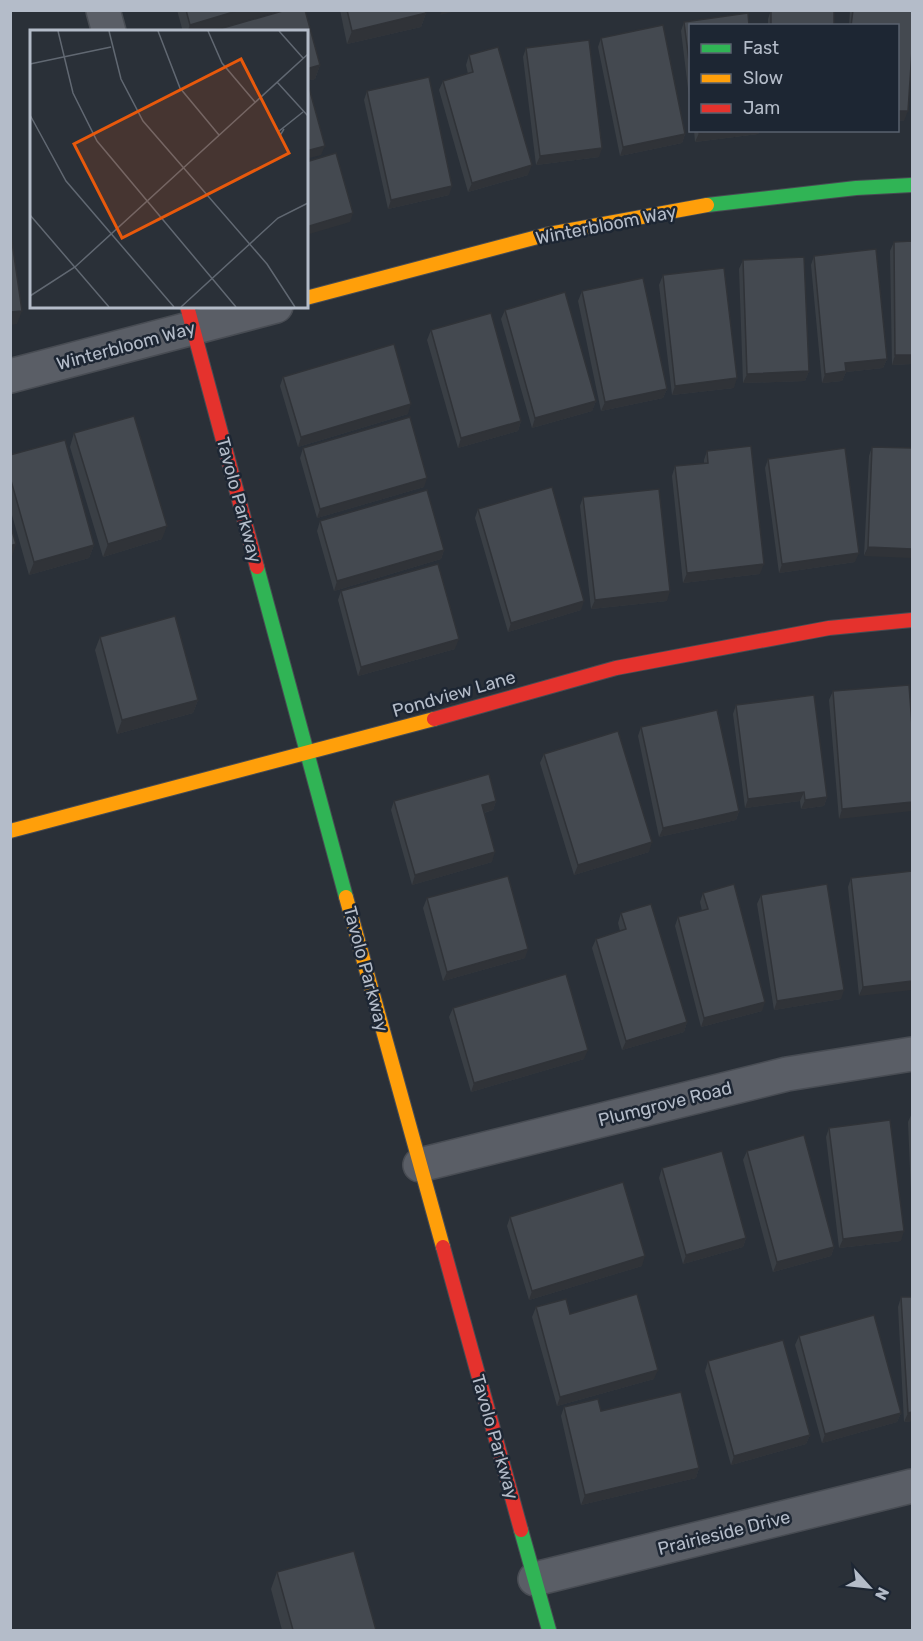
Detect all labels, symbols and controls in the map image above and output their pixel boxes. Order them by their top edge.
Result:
legend [689,24,899,132]
inset map [30,30,308,308]
text: Fast [743,37,779,59]
text: Slow [743,67,783,89]
text: Jam [743,97,780,119]
street label: Winterbloom Way [534,201,678,249]
street label: Winterbloom Way [54,317,198,375]
street label: Tavolo Parkway [212,435,266,565]
street label: Pondview Lane [390,666,518,722]
street label: Tavolo Parkway [339,904,393,1034]
street label: Plumgrove Road [596,1077,734,1131]
street label: Tavolo Parkway [467,1372,523,1502]
street label: Prairieside Drive [655,1506,793,1560]
north arrow [839,1557,899,1617]
text: N [871,1584,893,1603]

